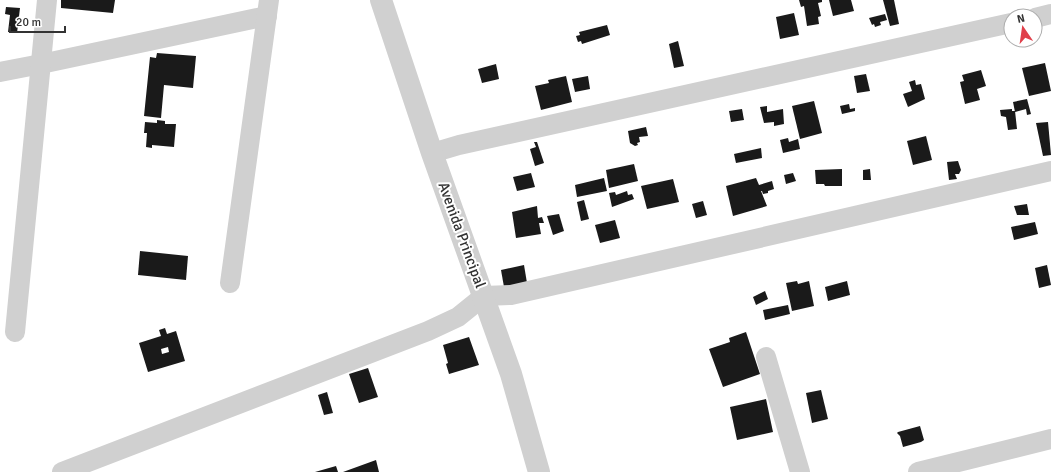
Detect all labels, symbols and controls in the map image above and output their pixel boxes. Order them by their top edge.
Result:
scale bar [10,8,65,34]
north arrow [1003,8,1043,48]
text: N [1016,12,1026,26]
text: 20 m [16,15,41,30]
street label: Avenida Principal [434,179,490,291]

